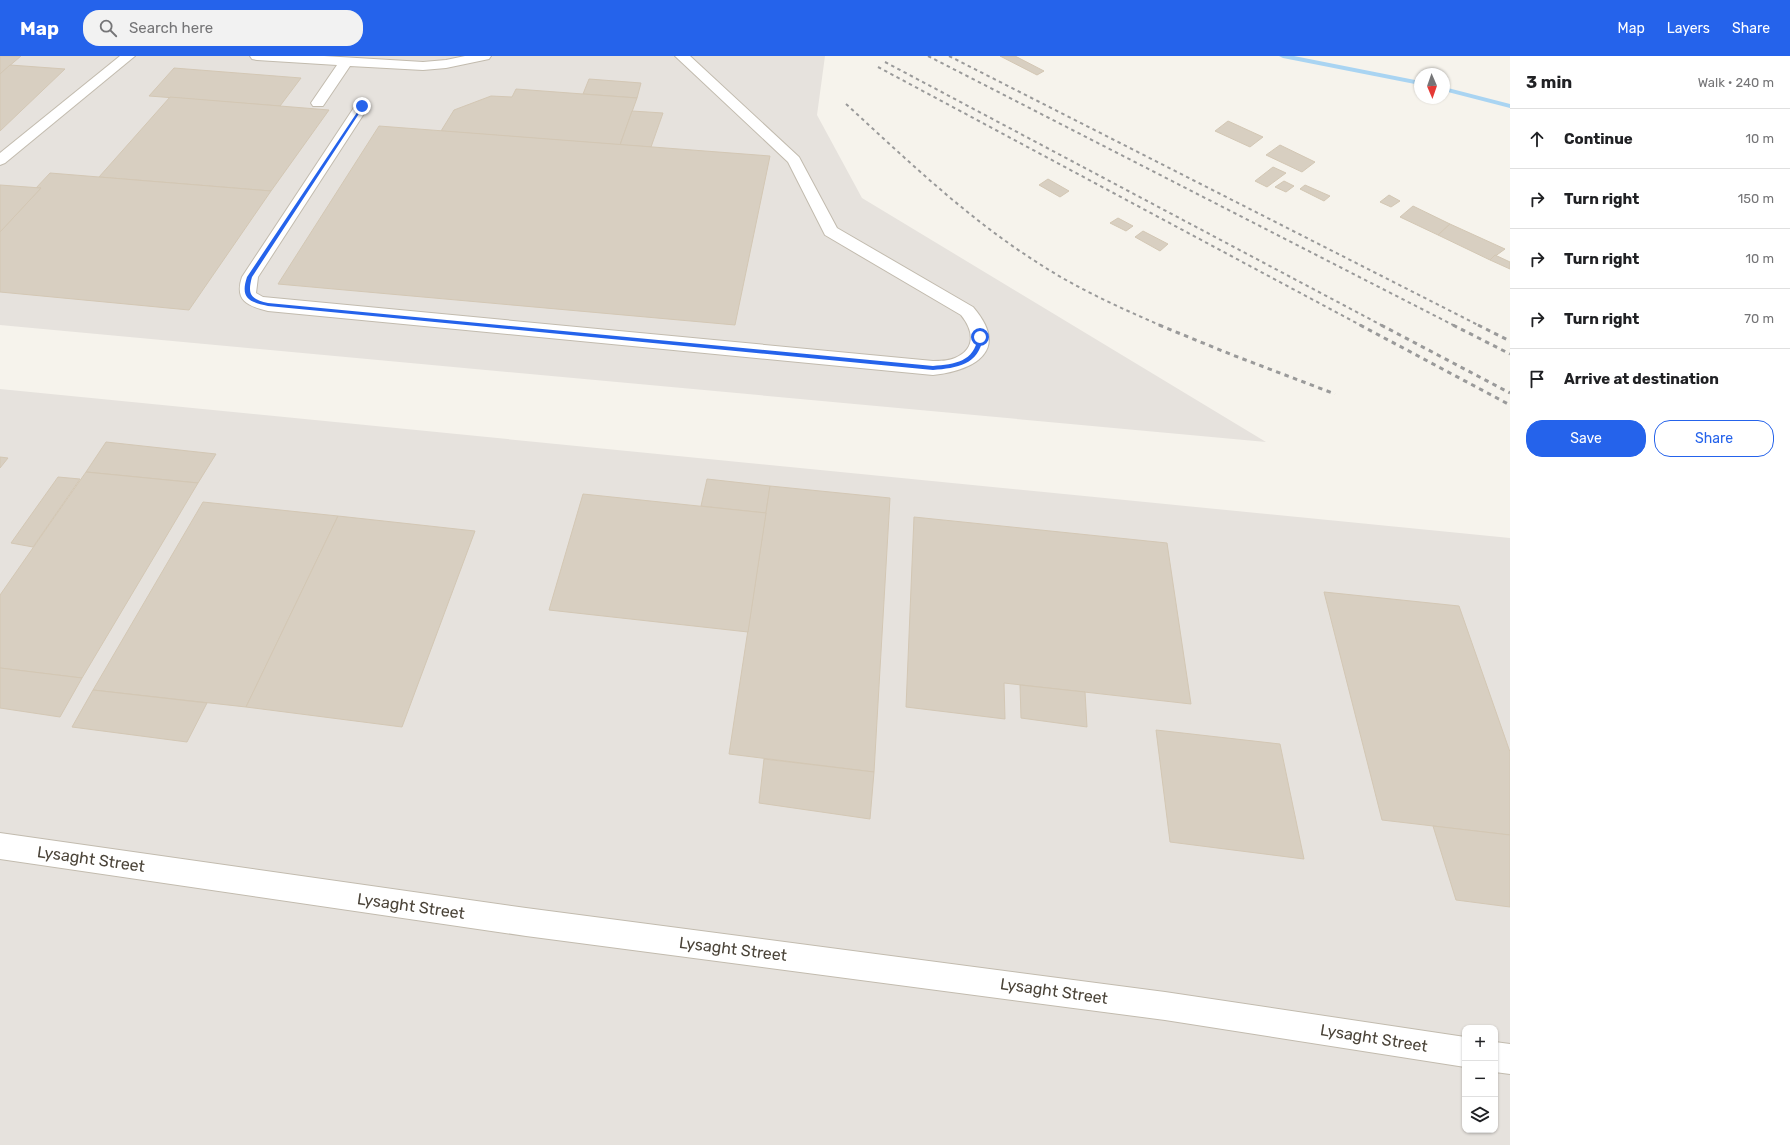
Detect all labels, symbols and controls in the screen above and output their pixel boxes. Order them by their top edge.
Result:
search box [83,10,363,46]
text: Map [20,17,59,40]
icon: search [97,17,119,39]
text: Search here [129,19,213,37]
text: Map [1618,20,1645,37]
text: Layers [1667,20,1710,37]
text: Share [1732,20,1770,37]
north arrow [1414,68,1450,104]
text: 3 min [1526,72,1572,92]
text: Walk · 240 m [1698,75,1774,90]
route end [353,97,371,115]
icon: ahead [1526,128,1548,150]
text: Continue [1564,130,1633,148]
text: 10 m [1745,131,1774,146]
icon: right [1526,188,1548,210]
text: Turn right [1564,190,1639,208]
text: 150 m [1738,191,1774,206]
icon: right [1526,248,1548,270]
text: Turn right [1564,250,1639,268]
text: 10 m [1745,251,1774,266]
icon: right [1526,308,1548,330]
text: Turn right [1564,310,1639,328]
text: 70 m [1744,311,1774,326]
route start [971,328,989,346]
icon: arrive [1526,368,1548,390]
text: Arrive at destination [1564,370,1719,388]
button: Save [1526,420,1646,457]
button: Share [1654,420,1774,457]
street label: Lysaght Street [36,842,146,876]
street label: Lysaght Street [356,889,466,923]
street label: Lysaght Street [678,933,788,965]
street label: Lysaght Street [999,974,1109,1008]
street label: Lysaght Street [1319,1020,1429,1056]
map controls [1462,1025,1498,1133]
button: + [1462,1025,1498,1061]
button: − [1462,1061,1498,1097]
button: layers [1462,1097,1498,1133]

